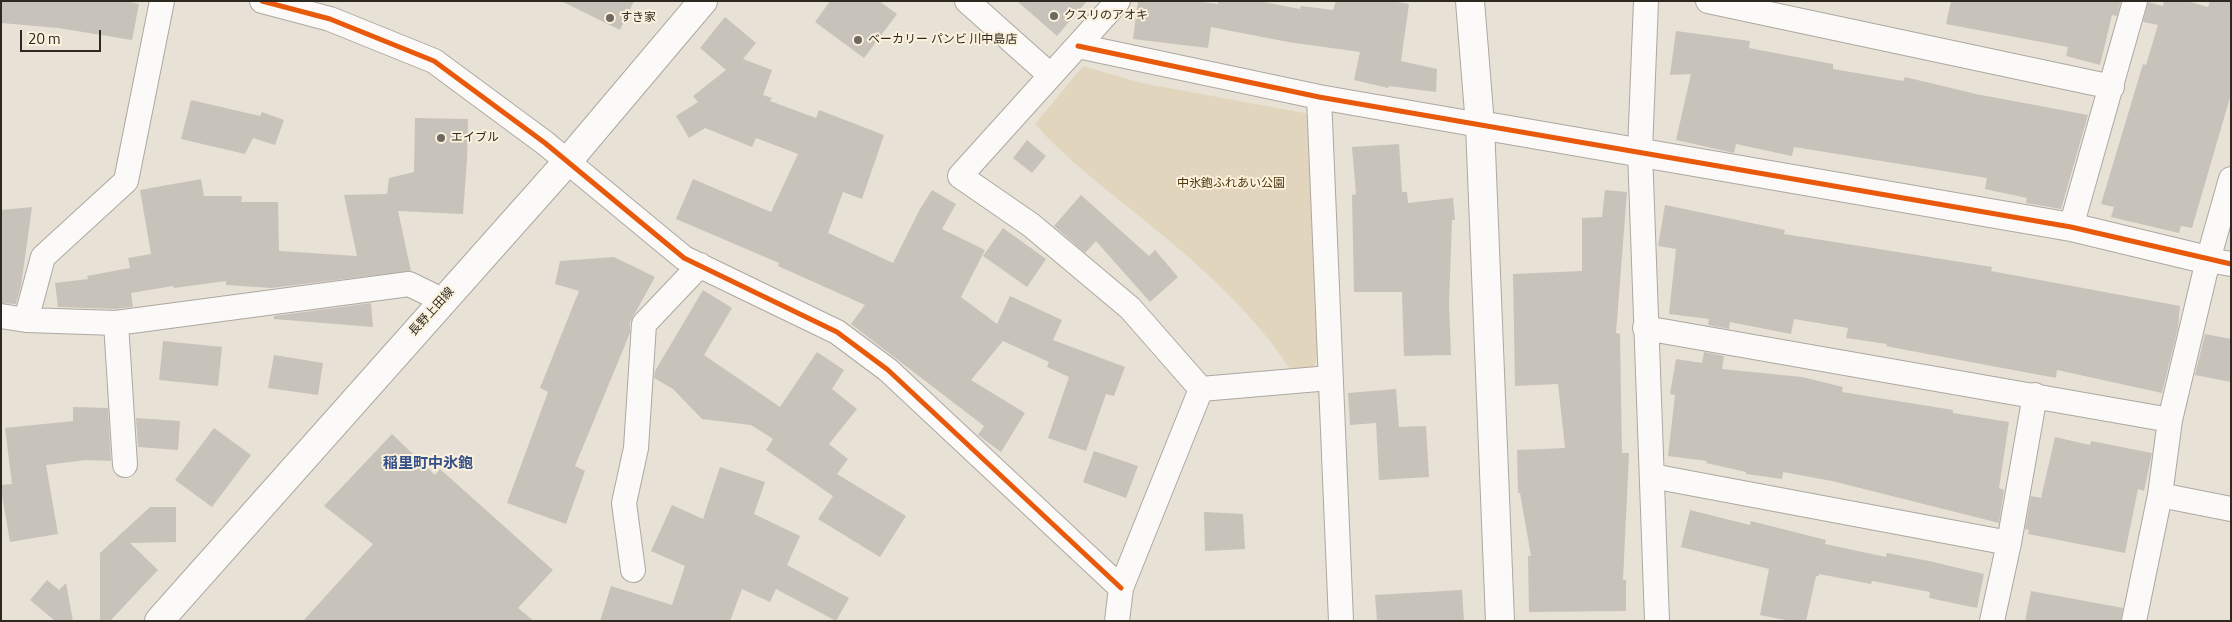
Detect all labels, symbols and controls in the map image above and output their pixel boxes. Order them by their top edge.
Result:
place label: クスリのアオキ [1064,9,1148,23]
marker: クスリのアオキ [1048,10,1060,22]
place label: すき家 [620,11,656,25]
marker: すき家 [604,12,616,24]
scale bar [22,20,104,52]
text: 20 m [28,27,61,50]
place label: ベーカリー パンビ 川中島店 [868,33,1017,47]
marker: ベーカリー パンビ 川中島店 [852,34,864,46]
place label: エイブル [451,131,499,145]
marker: エイブル [435,132,447,144]
park label: 中氷鉋ふれあい公園 [1177,177,1285,191]
street label: 長野上田線 [407,285,457,339]
district label: 稲里町中氷鉋 [383,455,473,473]

